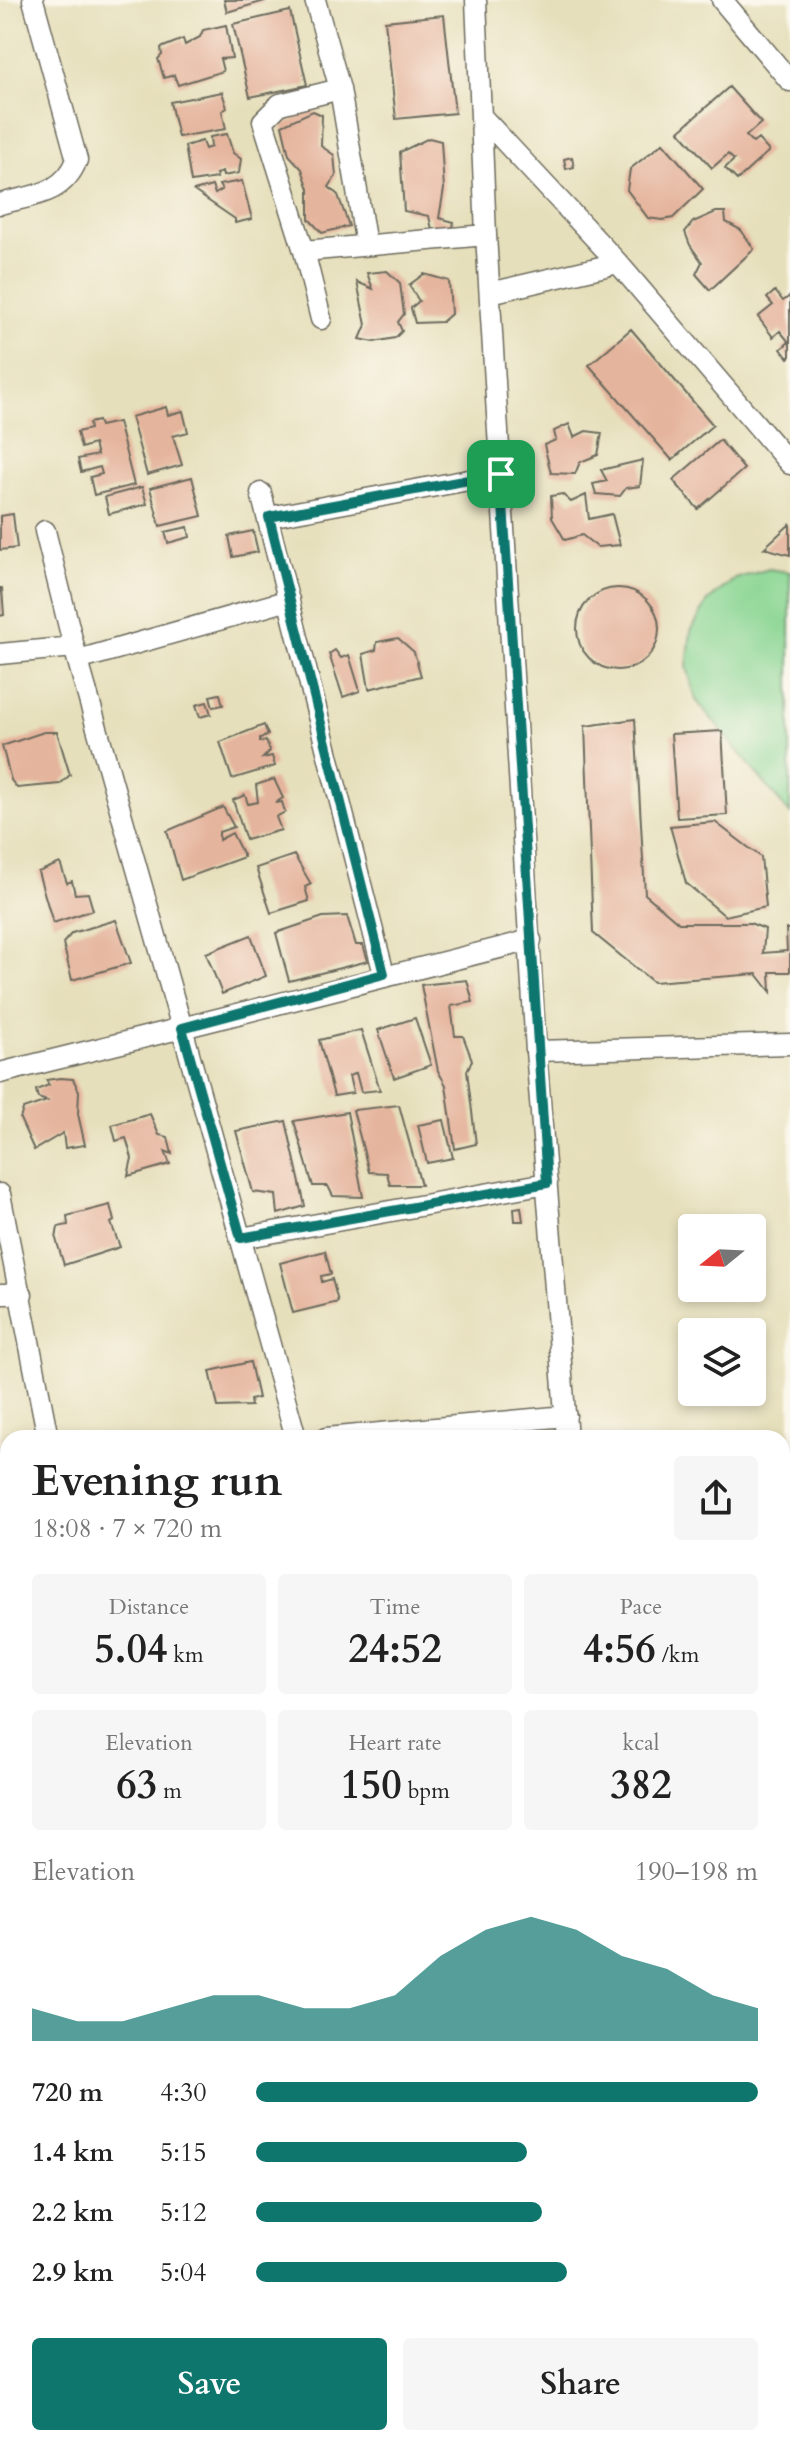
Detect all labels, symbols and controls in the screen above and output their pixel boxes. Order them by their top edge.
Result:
pin [467,440,535,508]
icon: arrive [479,452,523,496]
north arrow [678,1214,766,1302]
map controls [678,1214,766,1406]
button: layers [678,1318,766,1406]
text: Evening run [32,1451,282,1511]
button: share [674,1456,758,1540]
text: 18:08 · 7 × 720 m [32,1511,222,1546]
text: Distance [109,1592,189,1622]
text: Time [370,1592,420,1622]
text: Pace [620,1592,662,1622]
text: 5.04 [94,1622,167,1677]
text: 24:52 [348,1622,442,1677]
text: 4:56 [583,1622,656,1677]
text: km [167,1640,204,1670]
text: /km [656,1640,699,1670]
text: Elevation [105,1728,193,1758]
text: Heart rate [348,1728,442,1758]
text: kcal [623,1728,659,1758]
text: 63 [116,1758,157,1813]
text: 150 [340,1758,402,1813]
text: 382 [610,1758,672,1813]
text: m [157,1776,182,1806]
text: bpm [402,1776,450,1806]
text: Elevation [32,1854,135,1889]
text: 190–198 m [635,1854,758,1889]
text: 720 m [32,2075,103,2110]
text: 4:30 [160,2075,207,2110]
text: 1.4 km [32,2135,113,2170]
text: 5:15 [160,2135,207,2170]
text: 2.2 km [32,2195,113,2230]
text: 5:12 [160,2195,207,2230]
text: 2.9 km [32,2255,113,2290]
text: 5:04 [160,2255,207,2290]
button: Save [32,2338,387,2430]
button: Share [403,2338,758,2430]

